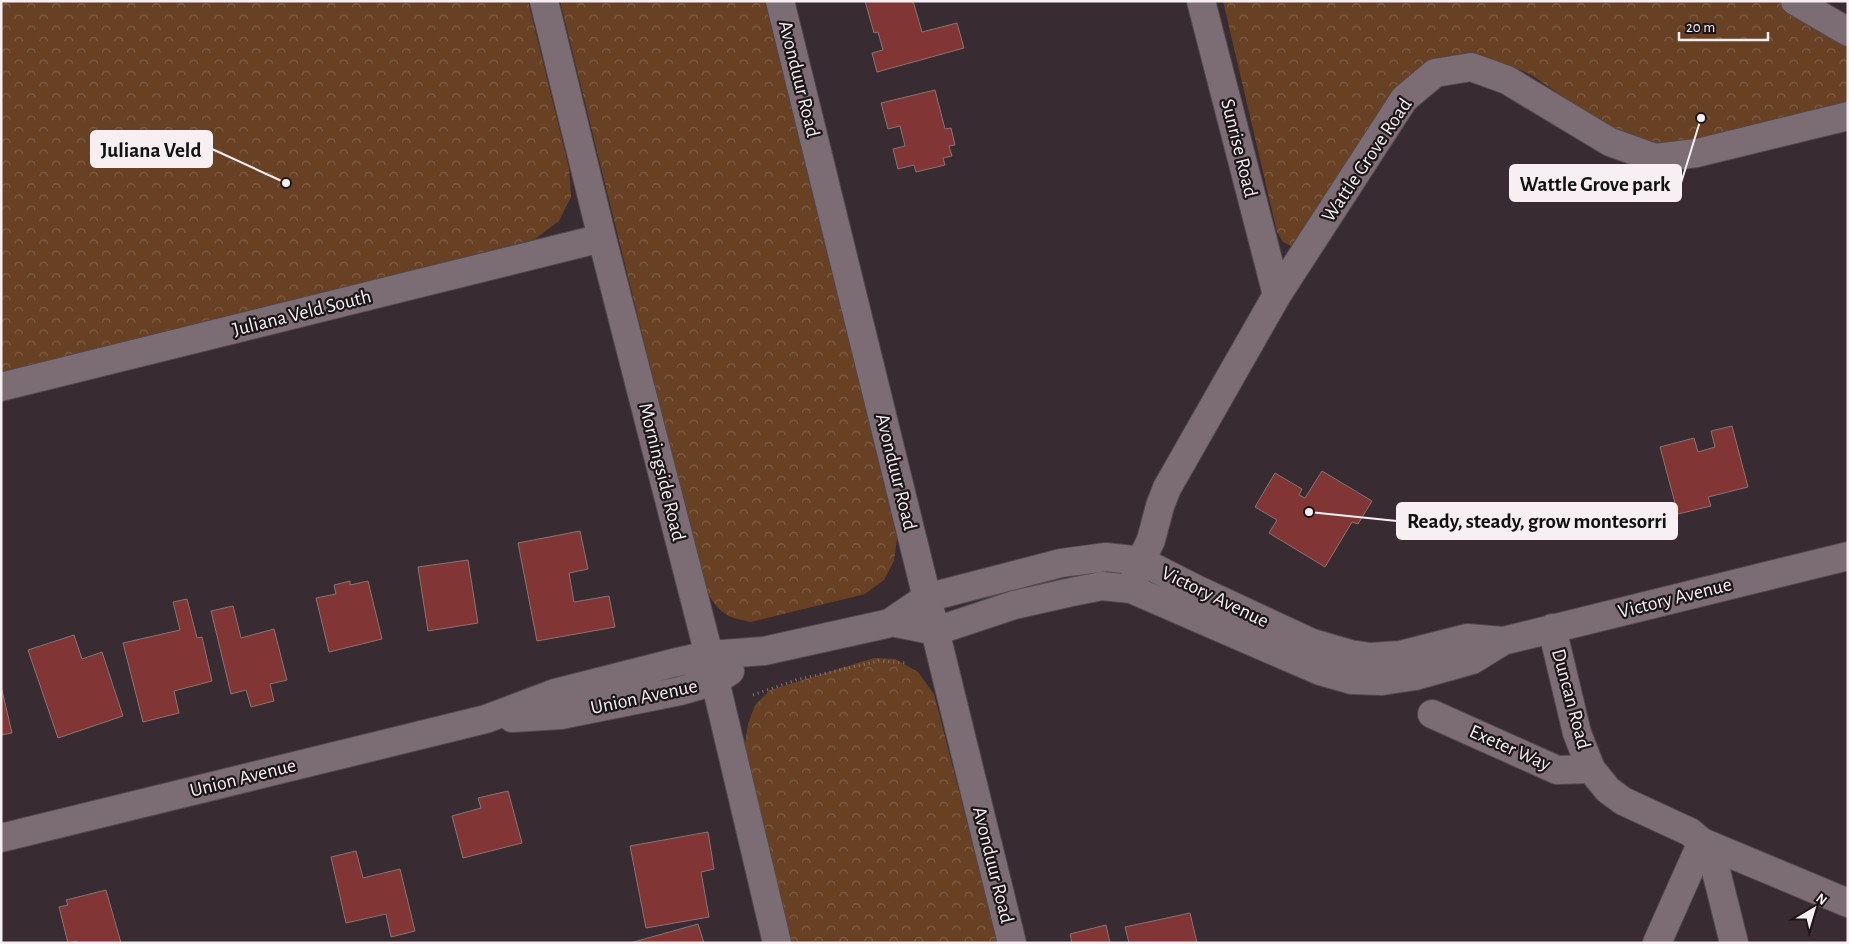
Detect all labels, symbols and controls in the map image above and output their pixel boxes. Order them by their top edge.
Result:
scale bar [1679,10,1768,42]
street label: Avonduur Road [775,19,823,139]
text: 20 m [1686,20,1715,35]
street label: Wattle Grove Road [1318,95,1416,225]
street label: Sunrise Road [1217,97,1261,199]
callout: Juliana Veld [91,131,212,167]
text: Juliana Veld [101,140,201,161]
callout: Wattle Grove park [1510,165,1681,201]
text: Wattle Grove park [1520,174,1671,195]
street label: Juliana Veld South [231,286,373,340]
street label: Morningside Road [635,401,689,543]
street label: Avonduur Road [872,412,920,532]
callout: Ready, steady, grow montesorri [1397,503,1677,539]
text: Ready, steady, grow montesorri [1407,511,1667,532]
street label: Victory Avenue [1158,563,1272,631]
street label: Victory Avenue [1616,574,1734,622]
street label: Duncan Road [1548,647,1594,751]
street label: Union Avenue [589,676,699,718]
street label: Exeter Way [1466,721,1554,775]
street label: Union Avenue [188,755,298,801]
street label: Avonduur Road [969,805,1017,925]
north arrow [1789,884,1839,934]
text: N [1813,891,1830,908]

